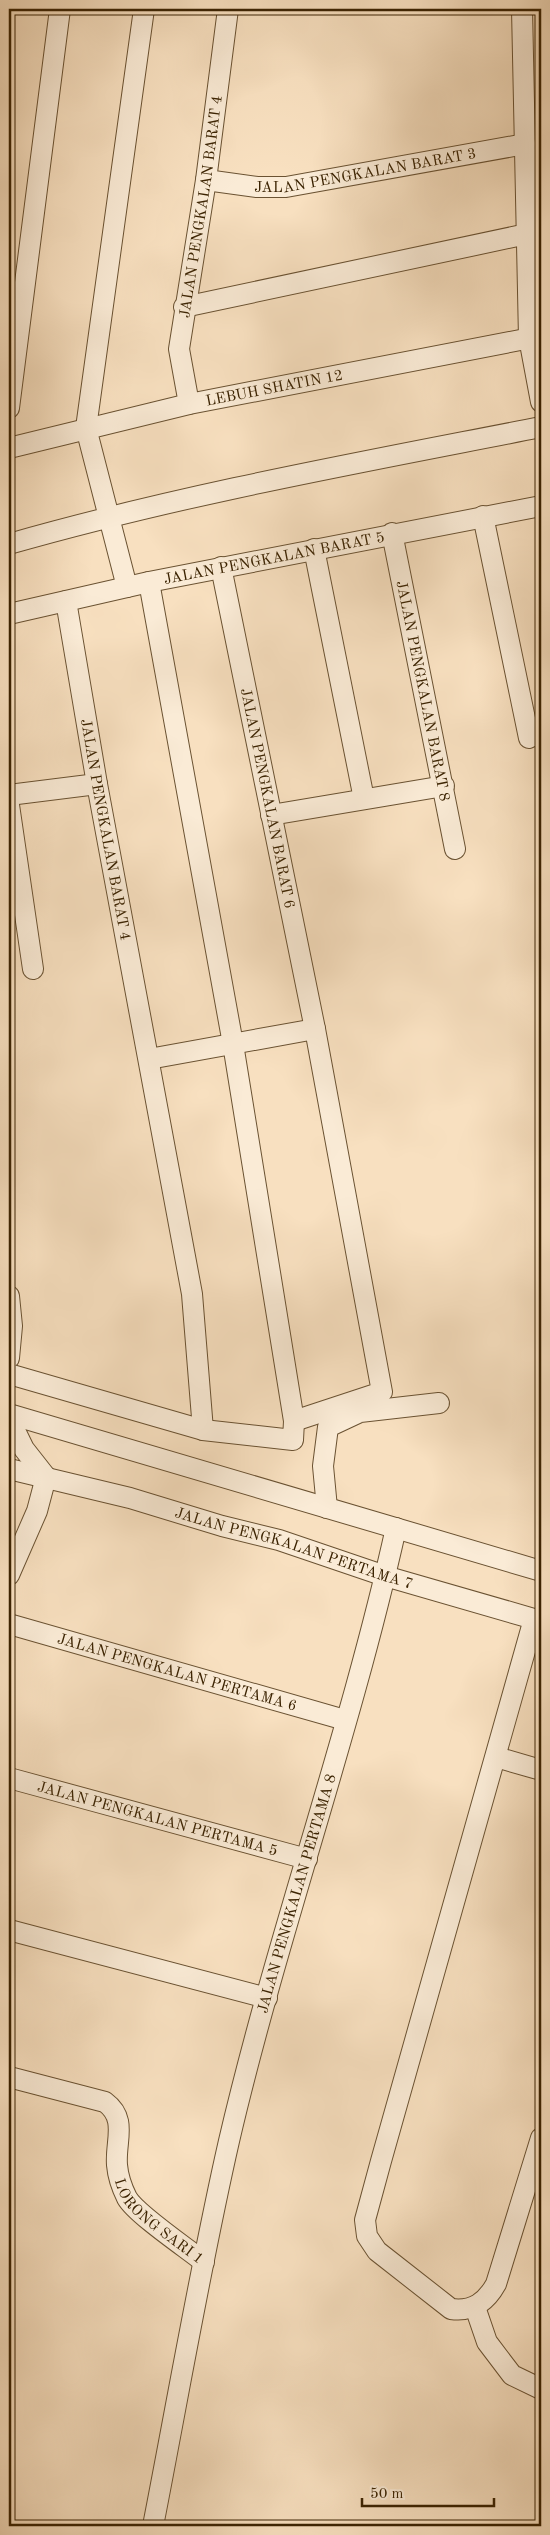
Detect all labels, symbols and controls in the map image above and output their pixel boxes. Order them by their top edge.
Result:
street label: JALAN PENGKALAN BARAT 4 [178,95,226,319]
street label: JALAN PENGKALAN BARAT 3 [254,147,477,196]
street label: LEBUH SHATIN 12 [205,368,344,410]
street label: JALAN PENGKALAN BARAT 5 [163,530,386,588]
street label: JALAN PENGKALAN BARAT 8 [393,580,451,803]
street label: JALAN PENGKALAN BARAT 6 [237,687,296,910]
street label: JALAN PENGKALAN BARAT 4 [77,718,132,942]
street label: JALAN PENGKALAN PERTAMA 7 [173,1506,414,1593]
street label: JALAN PENGKALAN PERTAMA 6 [55,1632,298,1715]
street label: JALAN PENGKALAN PERTAMA 8 [256,1773,340,2015]
street label: JALAN PENGKALAN PERTAMA 5 [35,1780,279,1860]
street label: LORONG SARI 1 [111,2177,206,2267]
scale bar [362,2475,495,2507]
text: 50 m [370,2487,404,2502]

